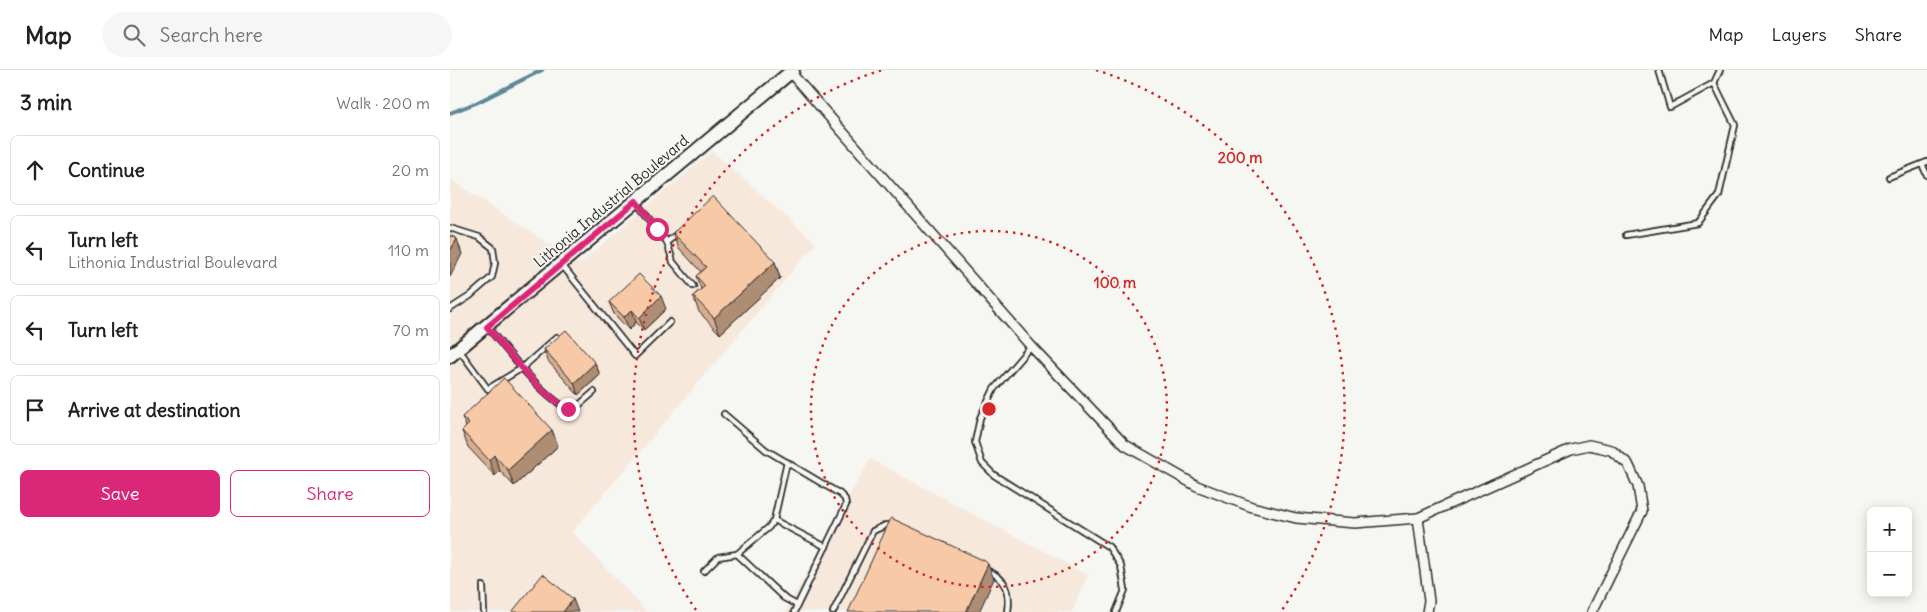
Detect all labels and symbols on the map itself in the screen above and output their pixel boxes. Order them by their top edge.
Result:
street label: Lithonia Industrial Boulevard [530,130,692,271]
text: 200 m [1218,148,1262,167]
route start [646,218,669,241]
text: 100 m [1094,273,1136,292]
route end [557,398,580,421]
centre of rings [980,400,998,418]

